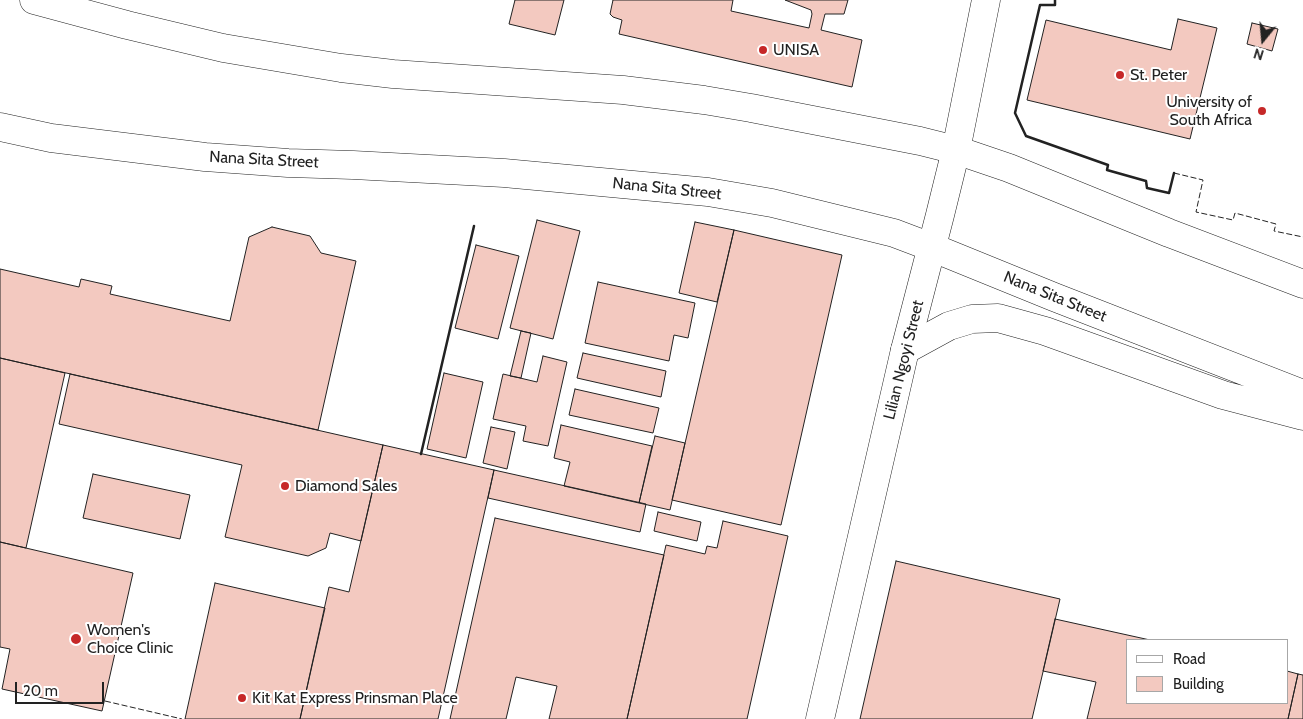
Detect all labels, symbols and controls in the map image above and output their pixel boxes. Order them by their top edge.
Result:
north arrow [1238,15,1288,65]
place label: UNISA [773,40,819,60]
marker: UNISA [757,44,769,56]
text: N [1251,44,1266,64]
place label: St. Peter [1130,65,1187,85]
marker: St. Peter [1114,69,1126,81]
place label: University of South Africa [1166,92,1252,130]
marker: University of South Africa [1256,105,1268,117]
street label: Nana Sita Street [209,148,319,172]
street label: Nana Sita Street [612,174,722,204]
street label: Nana Sita Street [1001,268,1109,326]
street label: Lilian Ngoyi Street [880,298,928,422]
place label: Diamond Sales [295,476,397,496]
marker: Diamond Sales [279,480,291,492]
place label: Women's Choice Clinic [87,620,173,658]
marker: Women's Choice Clinic [69,632,83,646]
legend [1126,639,1288,704]
text: Road [1173,650,1206,668]
scale bar [18,672,106,704]
text: Building [1173,675,1224,693]
text: 20 m [23,682,58,700]
place label: Kit Kat Express Prinsman Place [252,688,458,708]
marker: Kit Kat Express Prinsman Place [236,692,248,704]

